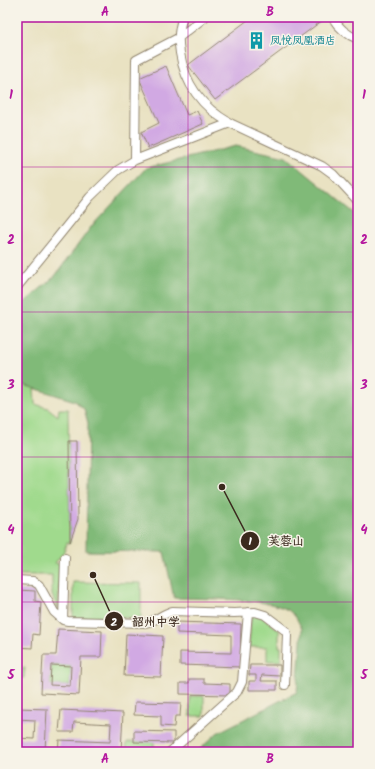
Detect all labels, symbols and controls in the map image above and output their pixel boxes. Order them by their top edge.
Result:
text: A [101,2,109,23]
text: B [266,2,274,23]
building icon: 凤悦凤凰酒店 [247,31,267,51]
place label: 凤悦凤凰酒店 [270,32,336,50]
text: 1 [9,85,13,106]
text: 1 [362,85,366,106]
text: 2 [7,230,15,251]
text: 2 [360,230,368,251]
text: 3 [6,375,15,396]
text: 3 [359,375,368,396]
text: 4 [7,520,15,541]
text: 4 [360,520,368,541]
callout: 芙蓉山 [240,529,312,553]
text: 1 [248,532,252,551]
text: 芙蓉山 [268,532,304,551]
callout: 韶州中学 [104,609,188,633]
text: 2 [111,613,118,632]
text: 韶州中学 [132,613,180,632]
text: 5 [7,665,16,686]
text: 5 [360,665,369,686]
text: A [101,749,109,769]
text: B [266,749,274,769]

